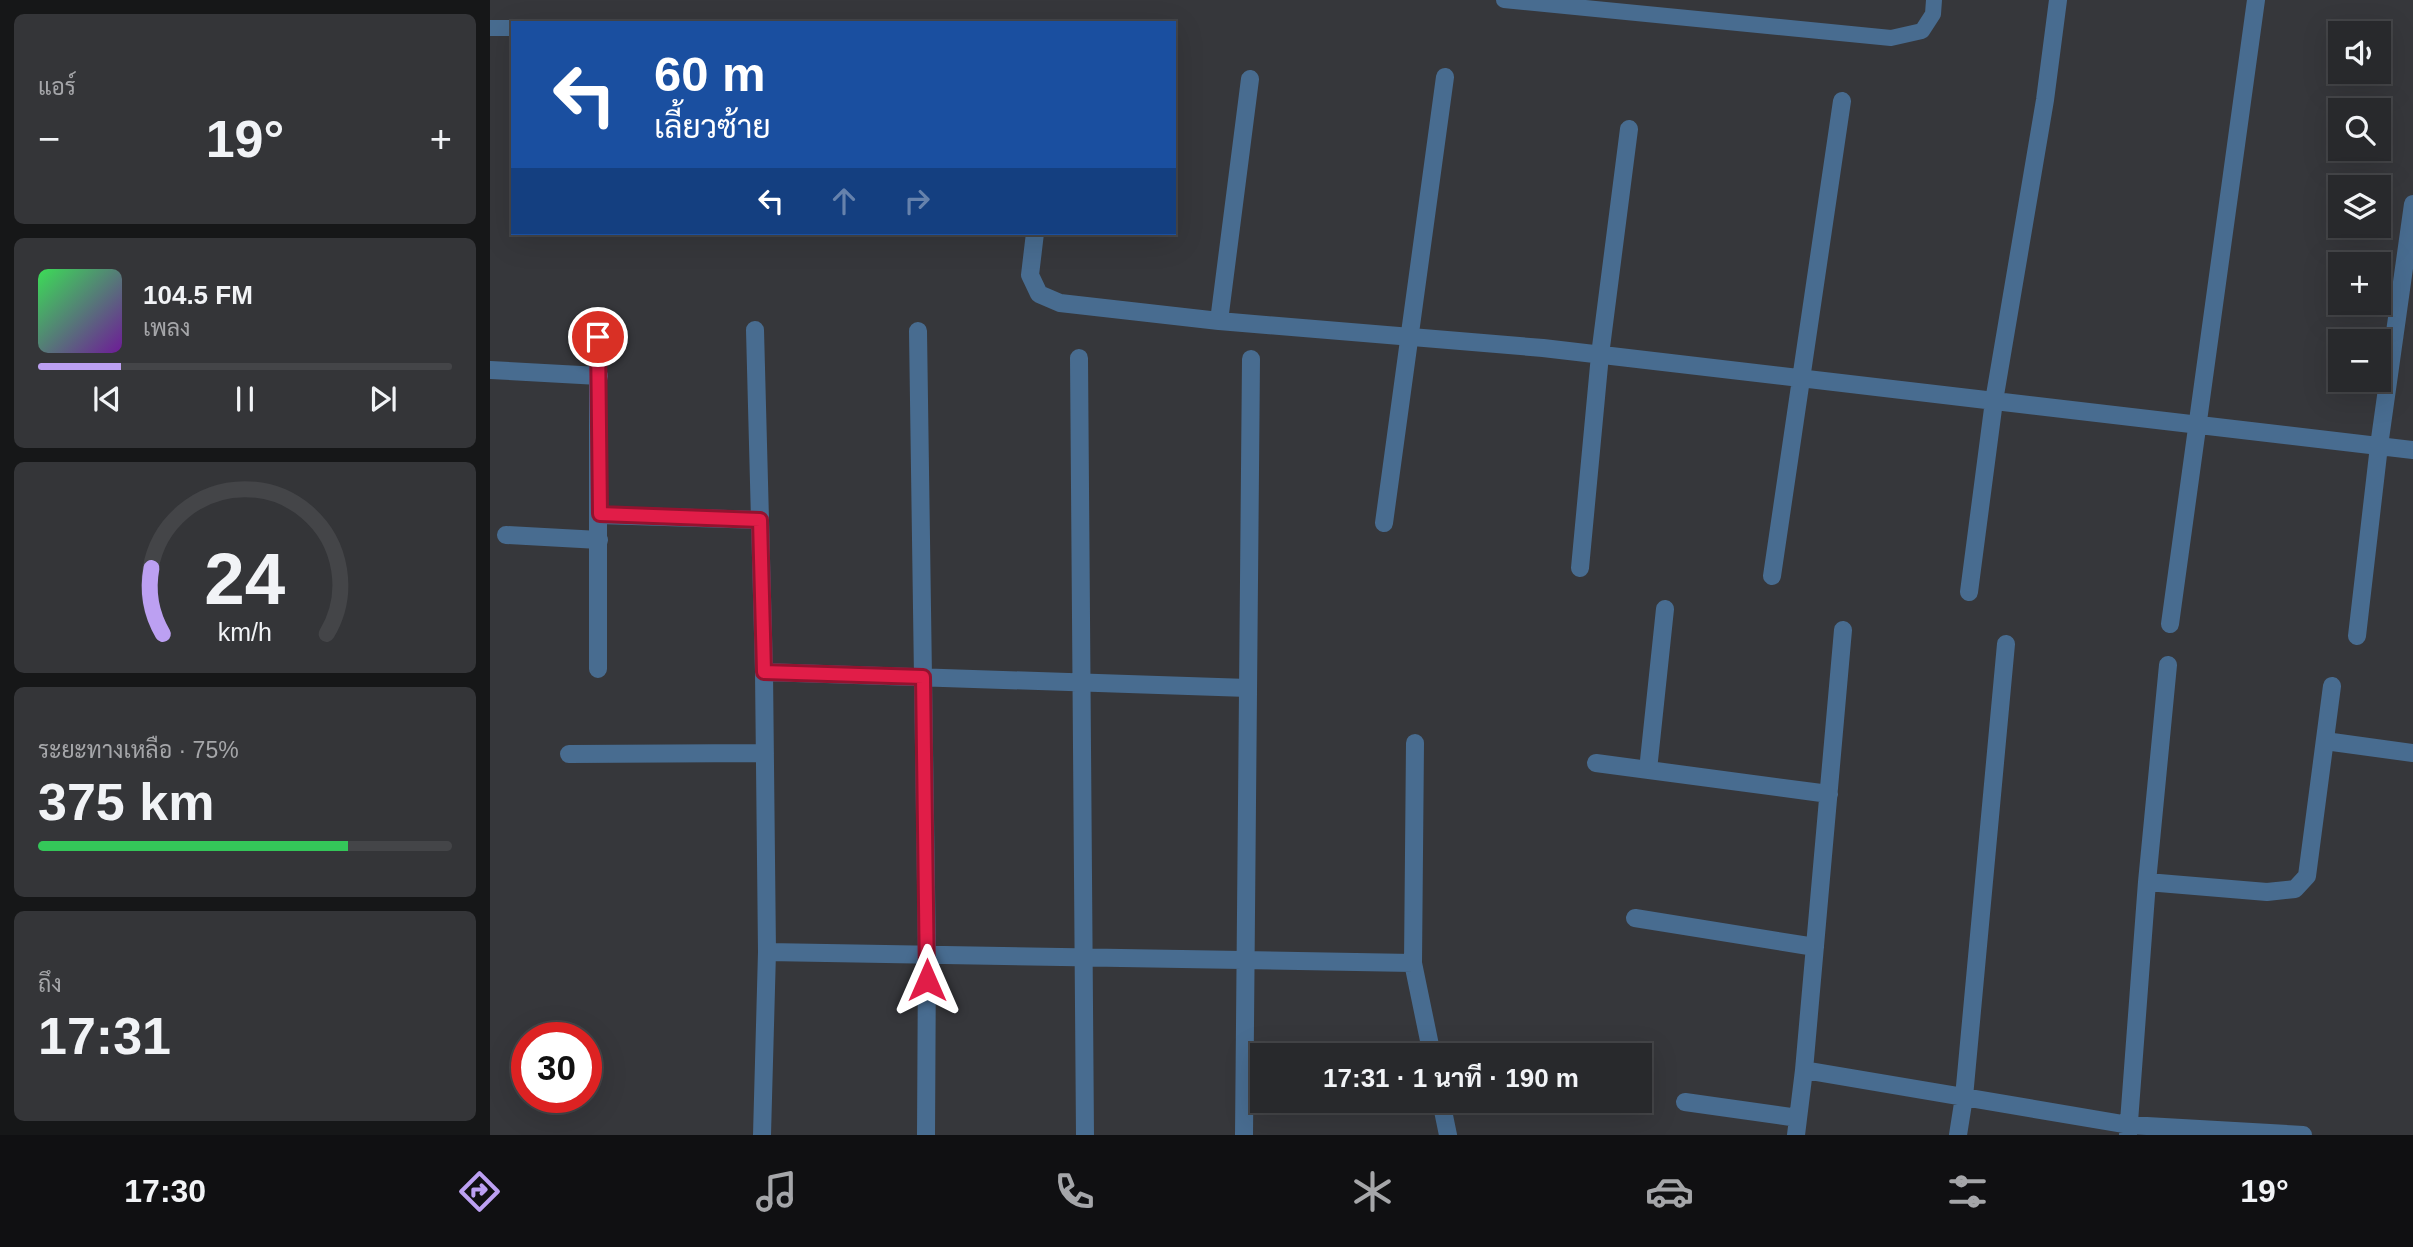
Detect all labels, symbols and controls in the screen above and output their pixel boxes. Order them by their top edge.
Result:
map controls [2328,21,2391,392]
button: sound [2328,21,2391,84]
text: 60 m [654,47,766,101]
icon: left [539,49,630,140]
text: แอร์ [38,74,76,100]
button: search [2328,98,2391,161]
text: เลี้ยวซ้าย [654,109,771,145]
text: 19° [206,110,284,168]
text: − [38,118,60,160]
text: + [430,118,452,160]
button: layers [2328,175,2391,238]
icon: left [752,182,790,220]
icon: ahead [825,182,863,220]
icon: right [898,182,936,220]
button: + [2328,252,2391,315]
text: 104.5 FM [143,280,253,310]
pin [568,307,628,367]
text: เพลง [143,315,190,341]
icon: arrive [579,318,617,356]
button: − [2328,329,2391,392]
icon: previous [88,380,126,418]
icon: pause [226,380,264,418]
icon: next [364,380,402,418]
text: 24 [205,538,286,619]
text: km/h [218,617,272,645]
text: ระยะทางเหลือ · 75% [38,737,239,763]
text: 375 km [38,773,214,831]
position arrow [890,943,964,1017]
text: ถึง [38,971,62,997]
text: 17:31 [38,1007,171,1065]
speed limit sign: 30 [511,1022,602,1113]
text: 17:31 · 1 นาที · 190 m [1323,1063,1579,1093]
icon: directions [455,1167,504,1216]
icon: music [752,1167,801,1216]
icon: phone [1050,1167,1099,1216]
icon: climate [1348,1167,1397,1216]
icon: car [1645,1167,1694,1216]
icon: filters [1943,1167,1992,1216]
text: 17:30 [124,1173,206,1209]
text: 19° [2240,1173,2289,1209]

